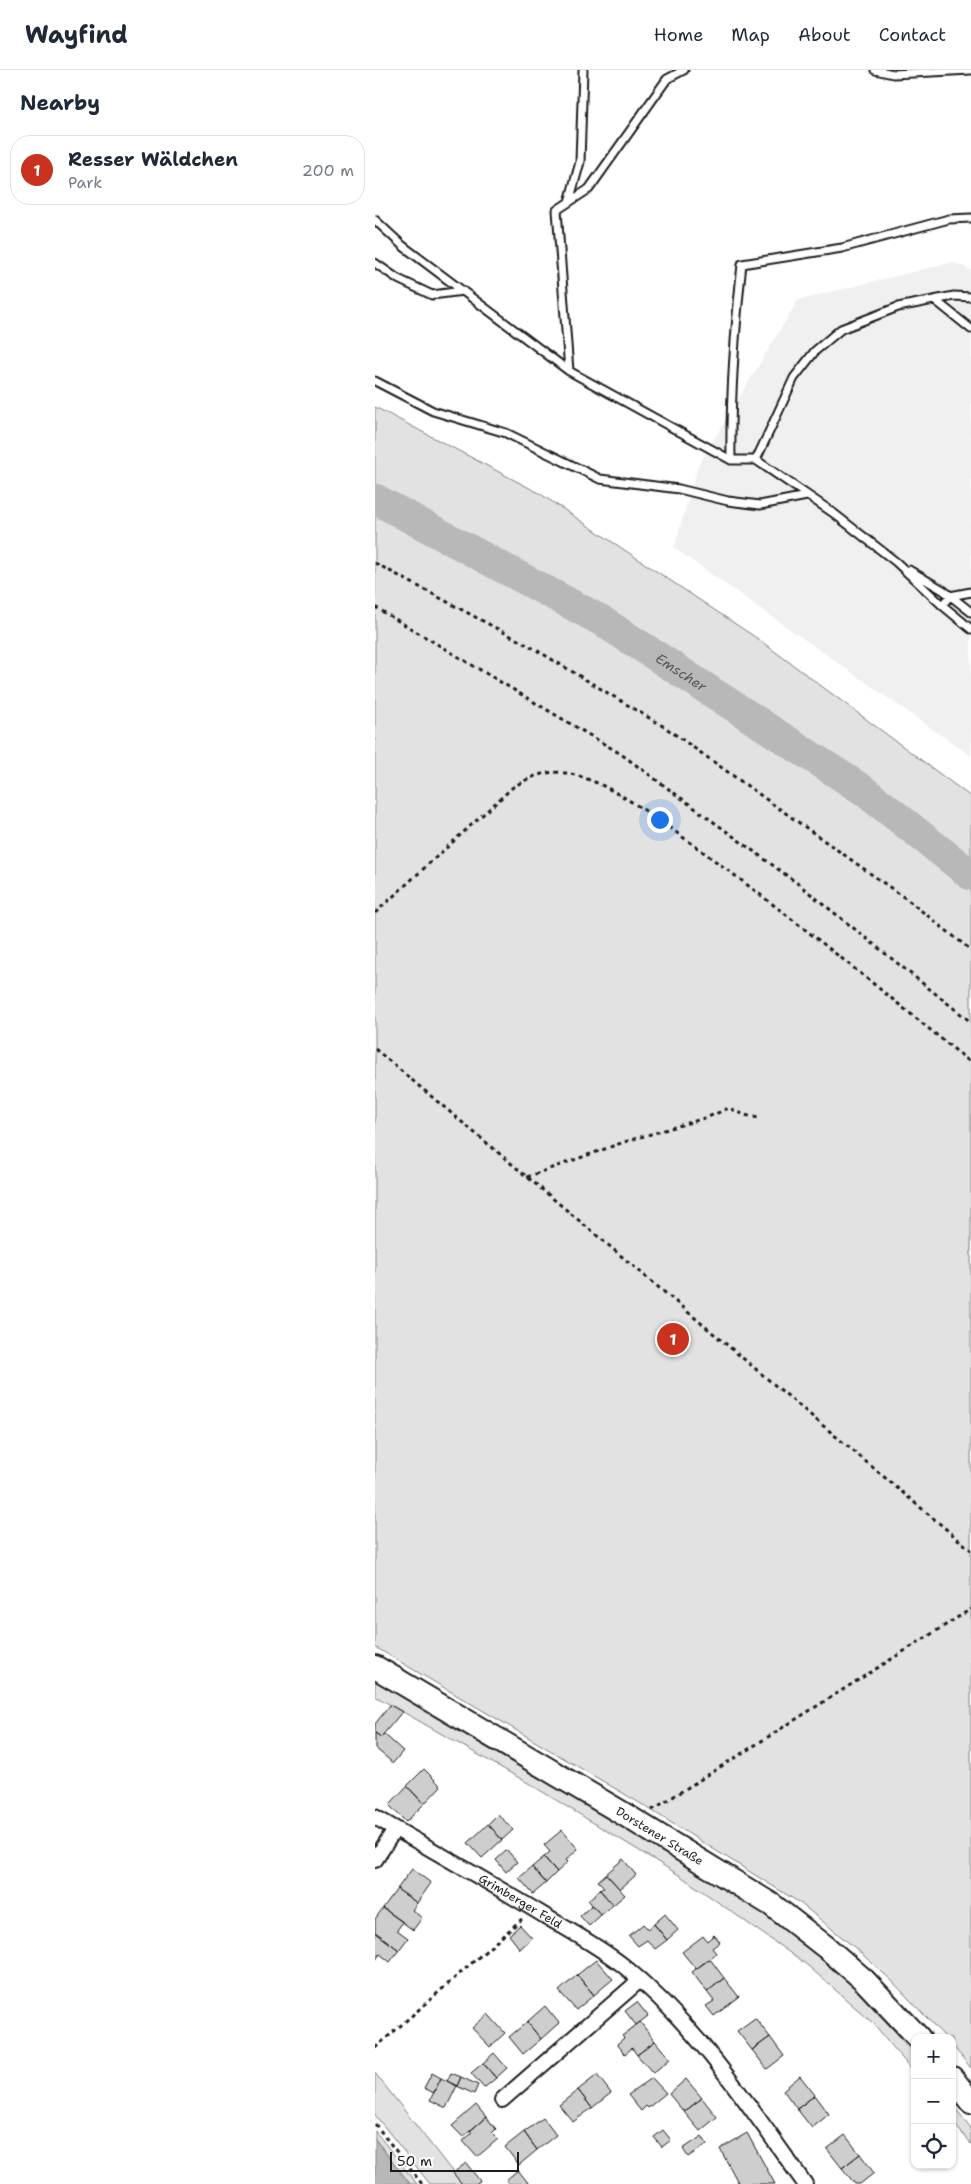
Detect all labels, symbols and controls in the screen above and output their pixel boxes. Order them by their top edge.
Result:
text: Wayfind [25,19,128,51]
text: Home [654,23,703,47]
text: Map [731,23,770,47]
text: About [798,23,851,47]
text: Contact [879,23,946,47]
text: Nearby [20,89,100,117]
text: Resser Wäldchen [68,147,238,172]
text: 1 [33,160,41,181]
text: 200 m [302,160,354,181]
text: Park [68,172,102,193]
water label: Emscher [652,649,710,696]
your location [647,807,673,833]
pin: 1 [657,1320,689,1358]
street label: Dorstener Straße [613,1803,706,1869]
street label: Grimberger Feld [476,1870,565,1932]
map controls [911,2034,956,2169]
button: + [911,2034,956,2079]
button: − [911,2079,956,2124]
button: locate [911,2124,956,2169]
scale bar [390,2149,519,2172]
text: 50 m [397,2152,432,2170]

